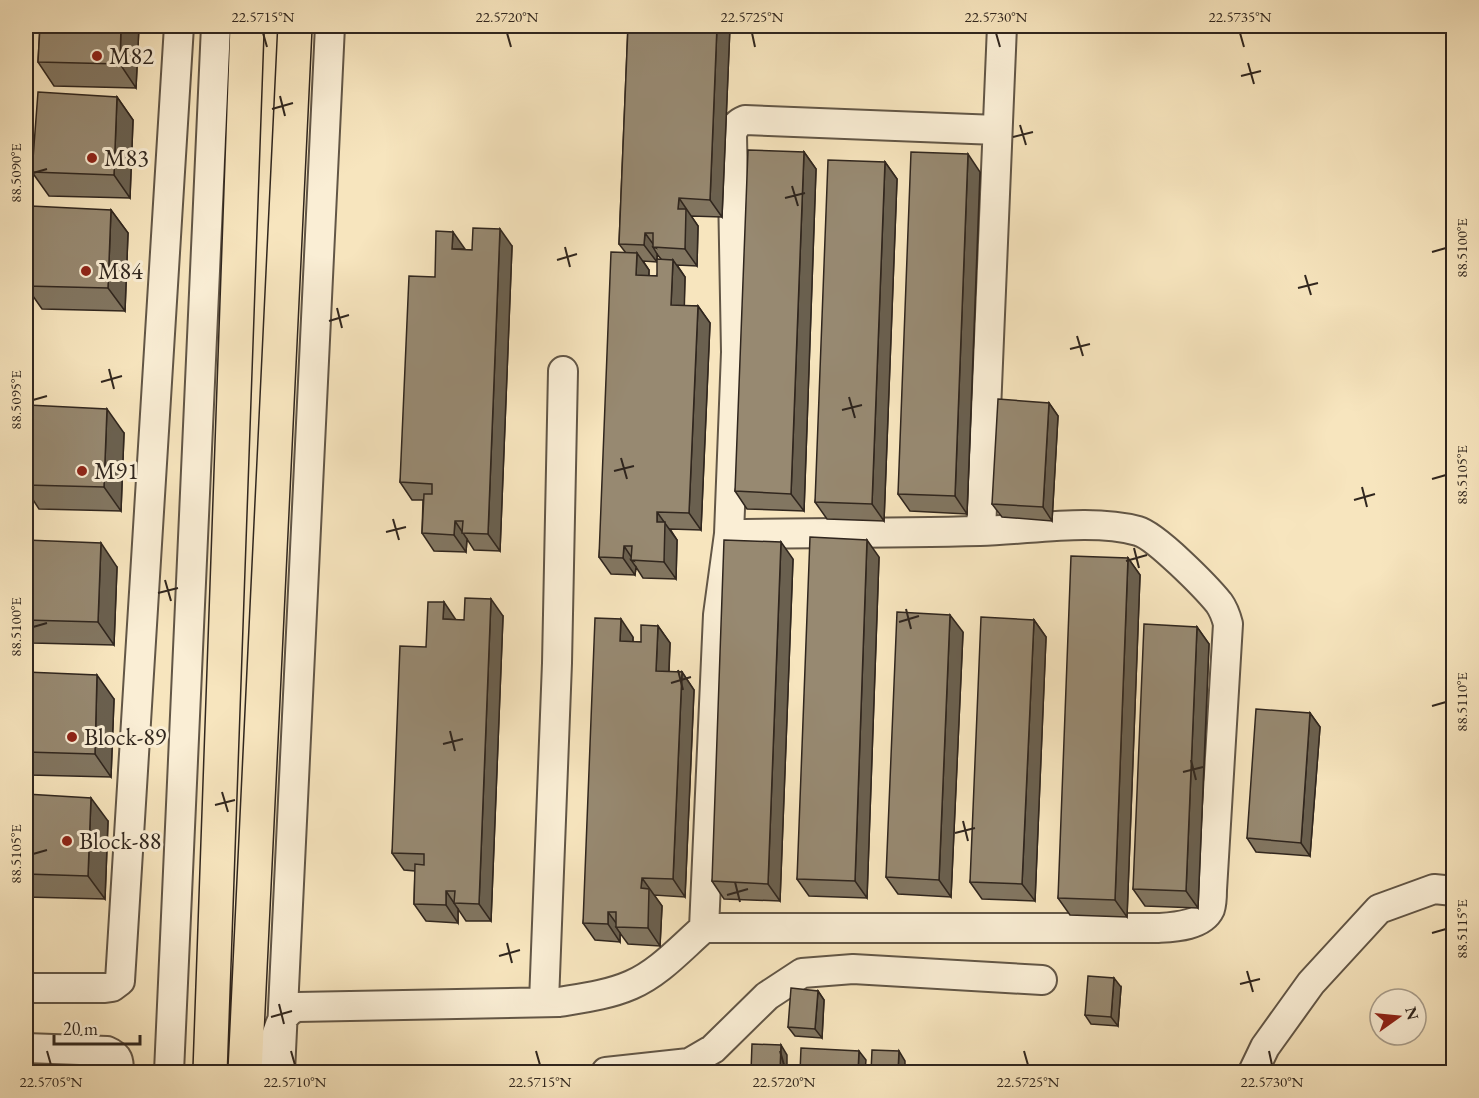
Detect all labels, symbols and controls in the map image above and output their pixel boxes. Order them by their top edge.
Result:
text: 22.5715°N [232,7,295,26]
text: 22.5720°N [476,7,539,26]
text: 22.5725°N [721,7,784,26]
text: 22.5730°N [965,7,1028,26]
text: 22.5735°N [1209,7,1272,26]
place label: M82 [109,40,154,71]
marker: M82 [90,49,104,63]
place label: M83 [104,142,149,173]
text: 88.5090°E [6,143,25,203]
marker: M83 [85,151,99,165]
text: 88.5100°E [1452,218,1471,278]
place label: M84 [98,255,143,286]
marker: M84 [79,264,93,278]
text: 88.5095°E [6,370,25,430]
text: 88.5105°E [1452,445,1471,505]
place label: M91 [94,455,139,486]
marker: M91 [75,464,89,478]
text: 88.5100°E [6,597,25,657]
text: 88.5110°E [1452,672,1471,732]
place label: Block-89 [84,721,167,752]
marker: Block-89 [65,730,79,744]
text: 88.5105°E [6,824,25,884]
place label: Block-88 [79,825,161,856]
marker: Block-88 [60,834,74,848]
text: 88.5115°E [1452,899,1471,959]
north arrow [1368,987,1428,1047]
text: N [1400,1004,1424,1022]
scale bar [54,1008,140,1046]
text: 20 m [63,1017,98,1040]
text: 22.5705°N [20,1072,83,1091]
text: 22.5710°N [264,1072,327,1091]
text: 22.5715°N [509,1072,572,1091]
text: 22.5720°N [753,1072,816,1091]
text: 22.5725°N [997,1072,1060,1091]
text: 22.5730°N [1241,1072,1304,1091]

